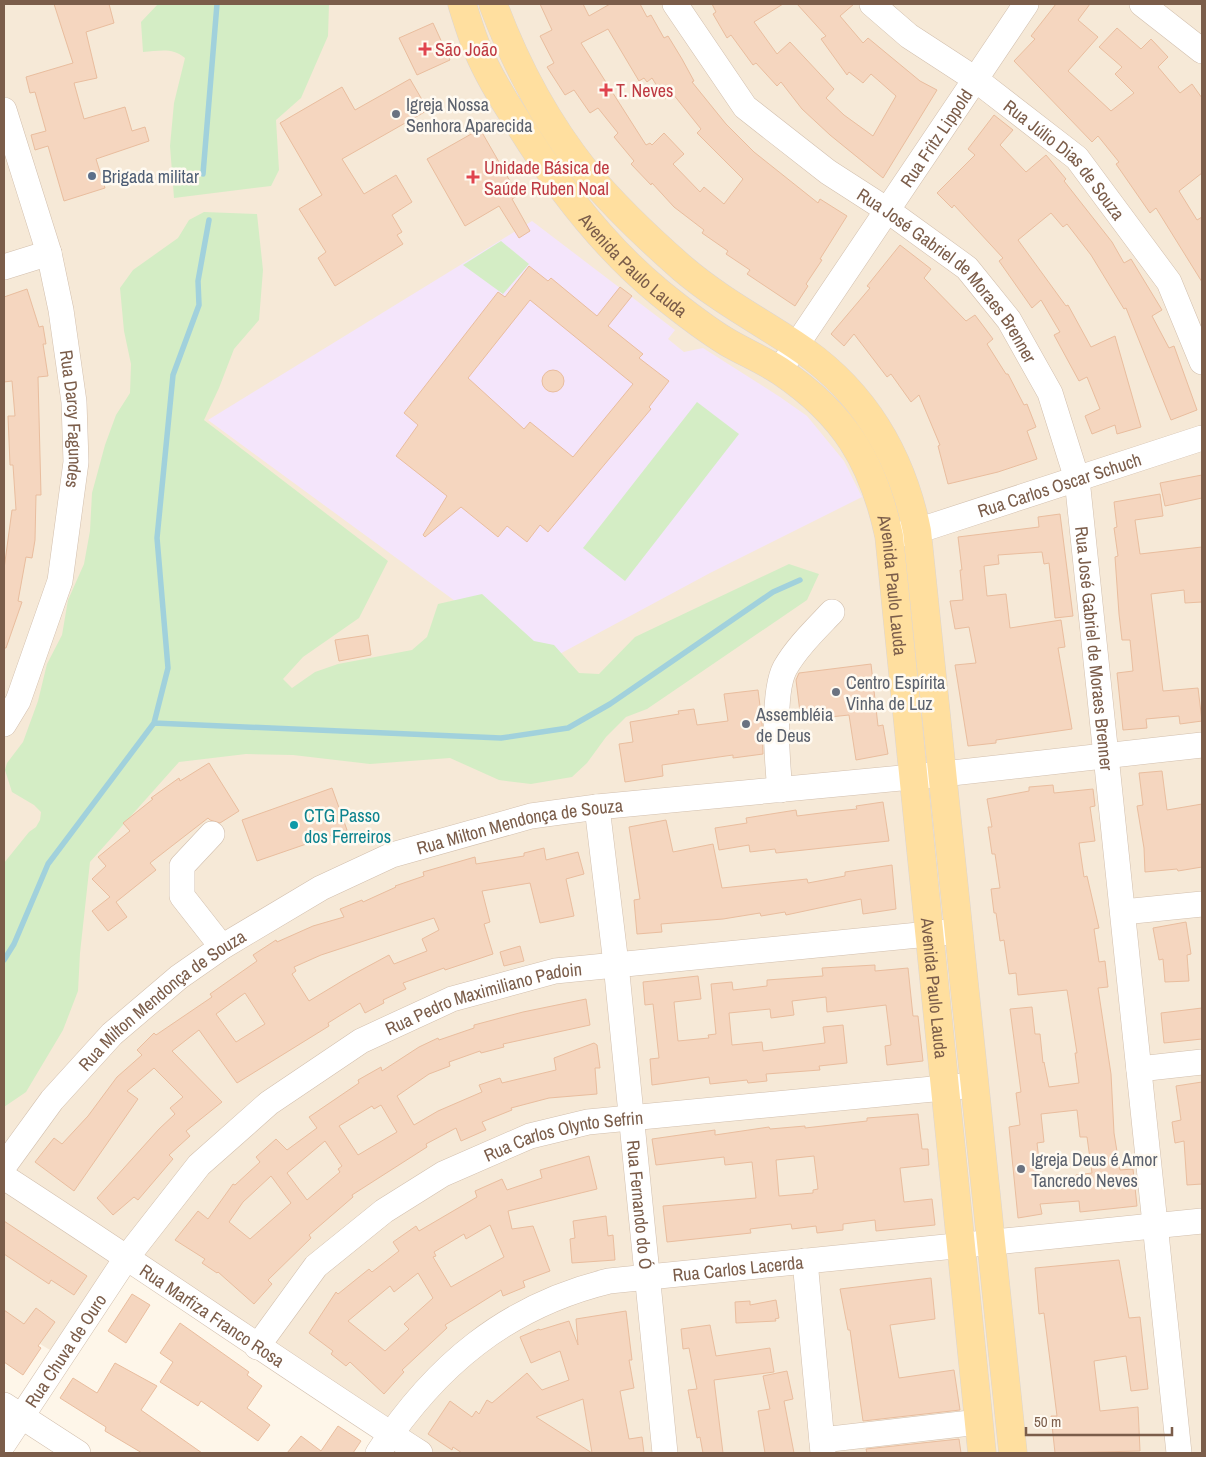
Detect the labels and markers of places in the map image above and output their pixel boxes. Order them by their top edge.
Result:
place label: São João [435,37,497,62]
marker: São João [419,43,431,55]
place label: T. Neves [616,78,673,103]
marker: T. Neves [600,84,612,96]
place label: Igreja Nossa Senhora Aparecida [406,92,532,138]
marker: Igreja Nossa Senhora Aparecida [390,108,402,120]
place label: Unidade Básica de Saúde Ruben Noal [484,155,610,201]
place label: Brigada militar [102,164,199,189]
marker: Brigada militar [86,170,98,182]
marker: Unidade Básica de Saúde Ruben Noal [466,170,480,184]
place label: Centro Espírita Vinha de Luz [846,670,945,716]
marker: Centro Espírita Vinha de Luz [830,686,842,698]
place label: Assembléia de Deus [755,702,833,748]
marker: Assembléia de Deus [740,718,752,730]
place label: CTG Passo dos Ferreiros [304,803,391,849]
marker: CTG Passo dos Ferreiros [288,819,300,831]
place label: Igreja Deus é Amor Tancredo Neves [1031,1147,1157,1193]
marker: Igreja Deus é Amor Tancredo Neves [1015,1163,1027,1175]

